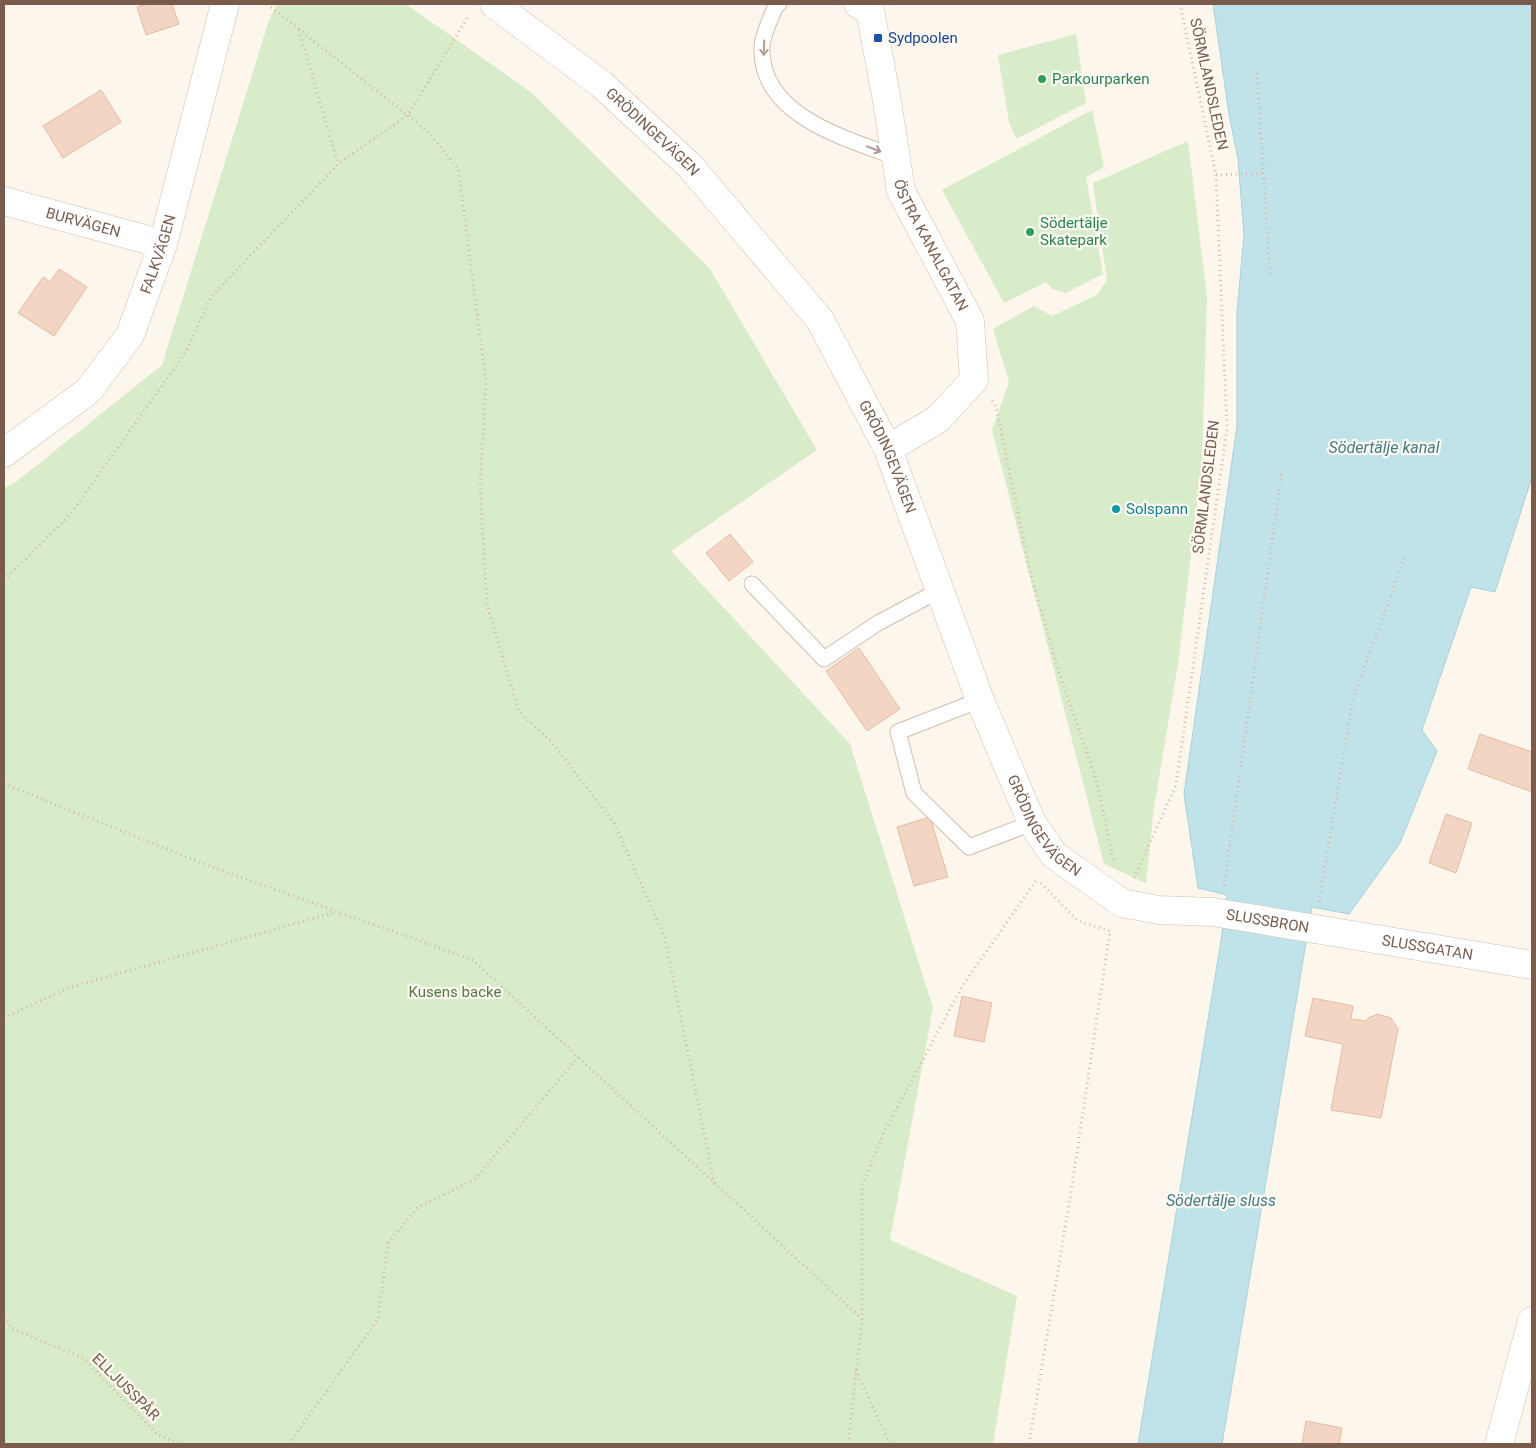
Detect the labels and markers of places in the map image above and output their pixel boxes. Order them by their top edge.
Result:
place label: Sydpoolen [888,29,958,47]
marker: Sydpoolen [872,32,884,44]
place label: Parkourparken [1052,70,1150,88]
marker: Parkourparken [1036,73,1048,85]
place label: Södertälje Skatepark [1040,214,1108,249]
marker: Södertälje Skatepark [1024,226,1036,238]
place label: Solspann [1126,500,1188,518]
marker: Solspann [1110,503,1122,515]

